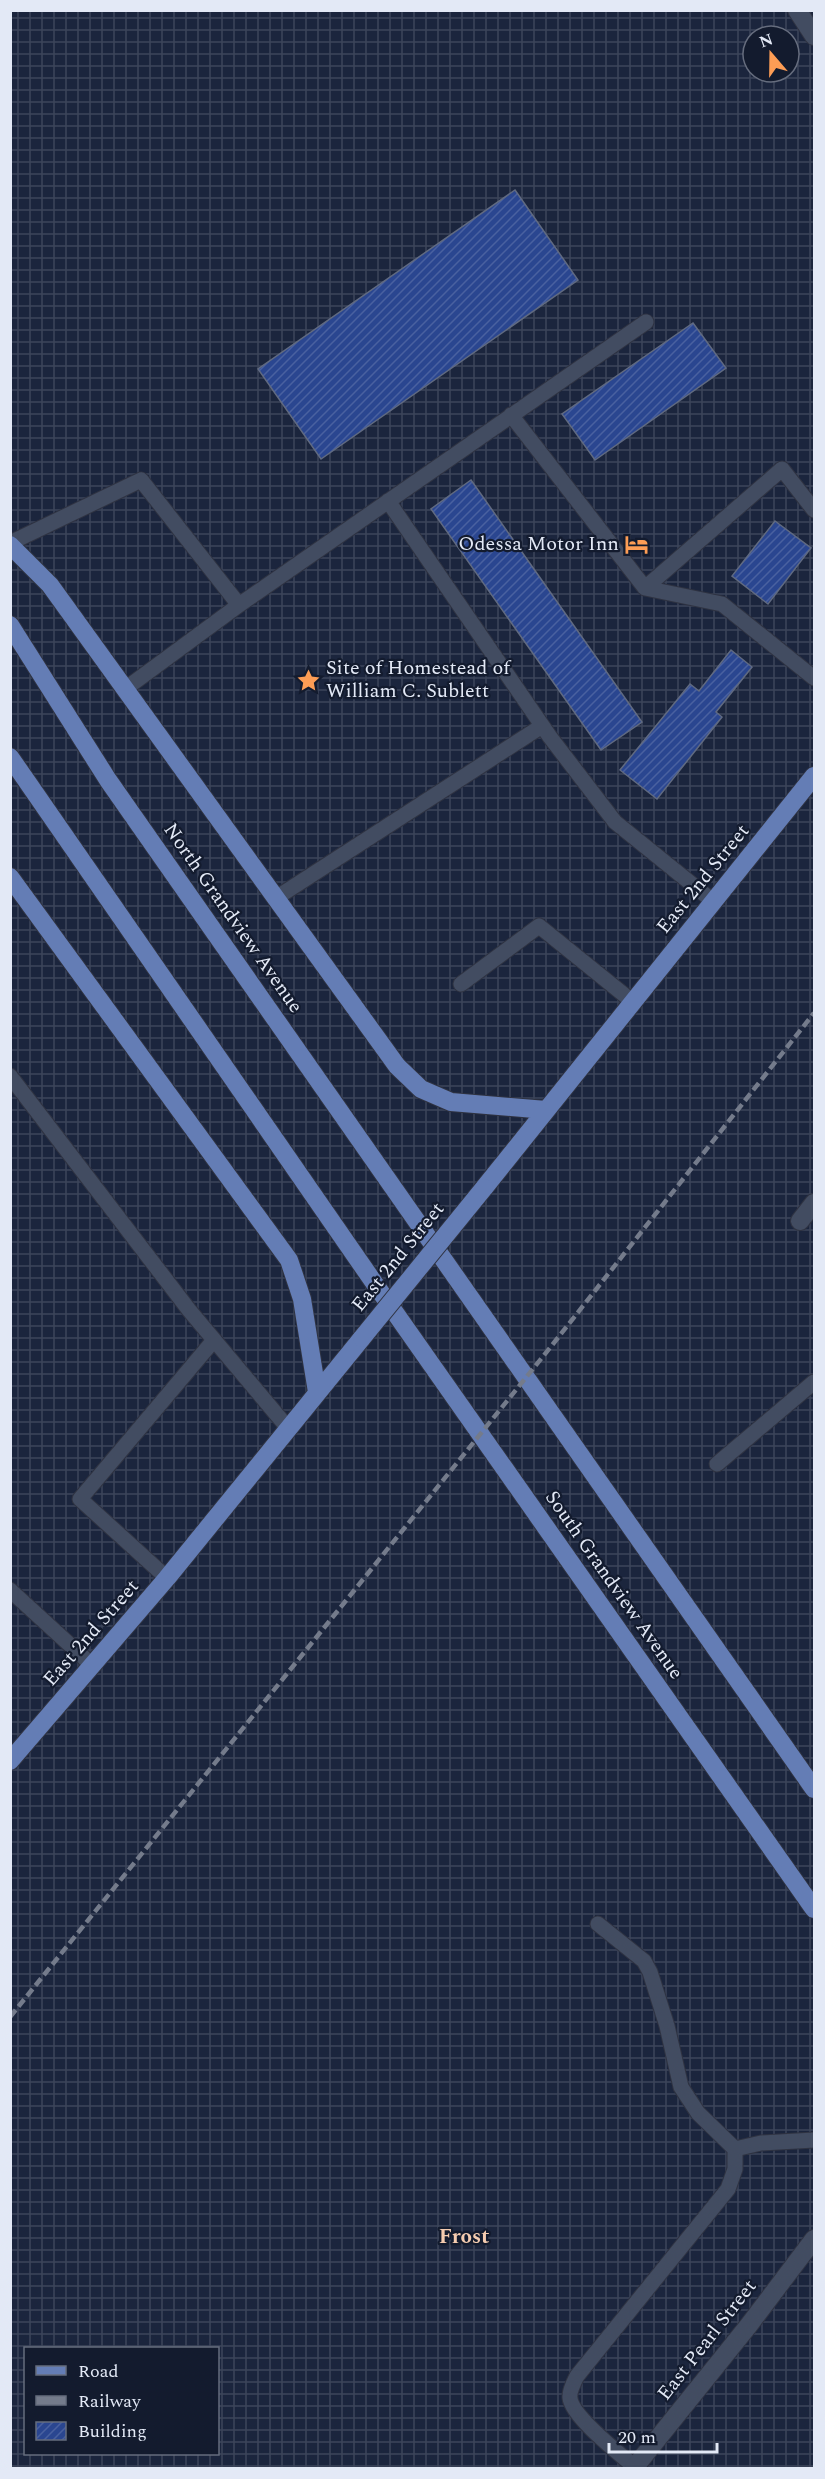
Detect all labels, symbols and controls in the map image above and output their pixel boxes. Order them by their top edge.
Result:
north arrow [741,24,801,84]
text: N [756,27,776,54]
place label: Odessa Motor Inn [458,529,619,559]
hotel icon: Odessa Motor Inn [624,531,650,557]
place label: Site of Homestead of William C. Sublett [326,653,512,706]
place icon: Site of Homestead of William C. Sublett [295,667,321,693]
street label: North Grandview Avenue [156,817,310,1019]
street label: East 2nd Street [649,818,757,940]
street label: East 2nd Street [344,1196,452,1318]
street label: South Grandview Avenue [537,1484,691,1686]
street label: East 2nd Street [36,1573,146,1693]
district label: Frost [439,2221,489,2253]
street label: East Pearl Street [650,2273,764,2407]
legend [24,2347,219,2455]
text: Road [78,2358,119,2385]
text: Railway [78,2388,142,2415]
scale bar [609,2416,717,2454]
text: Building [78,2418,147,2445]
text: 20 m [618,2424,656,2451]

